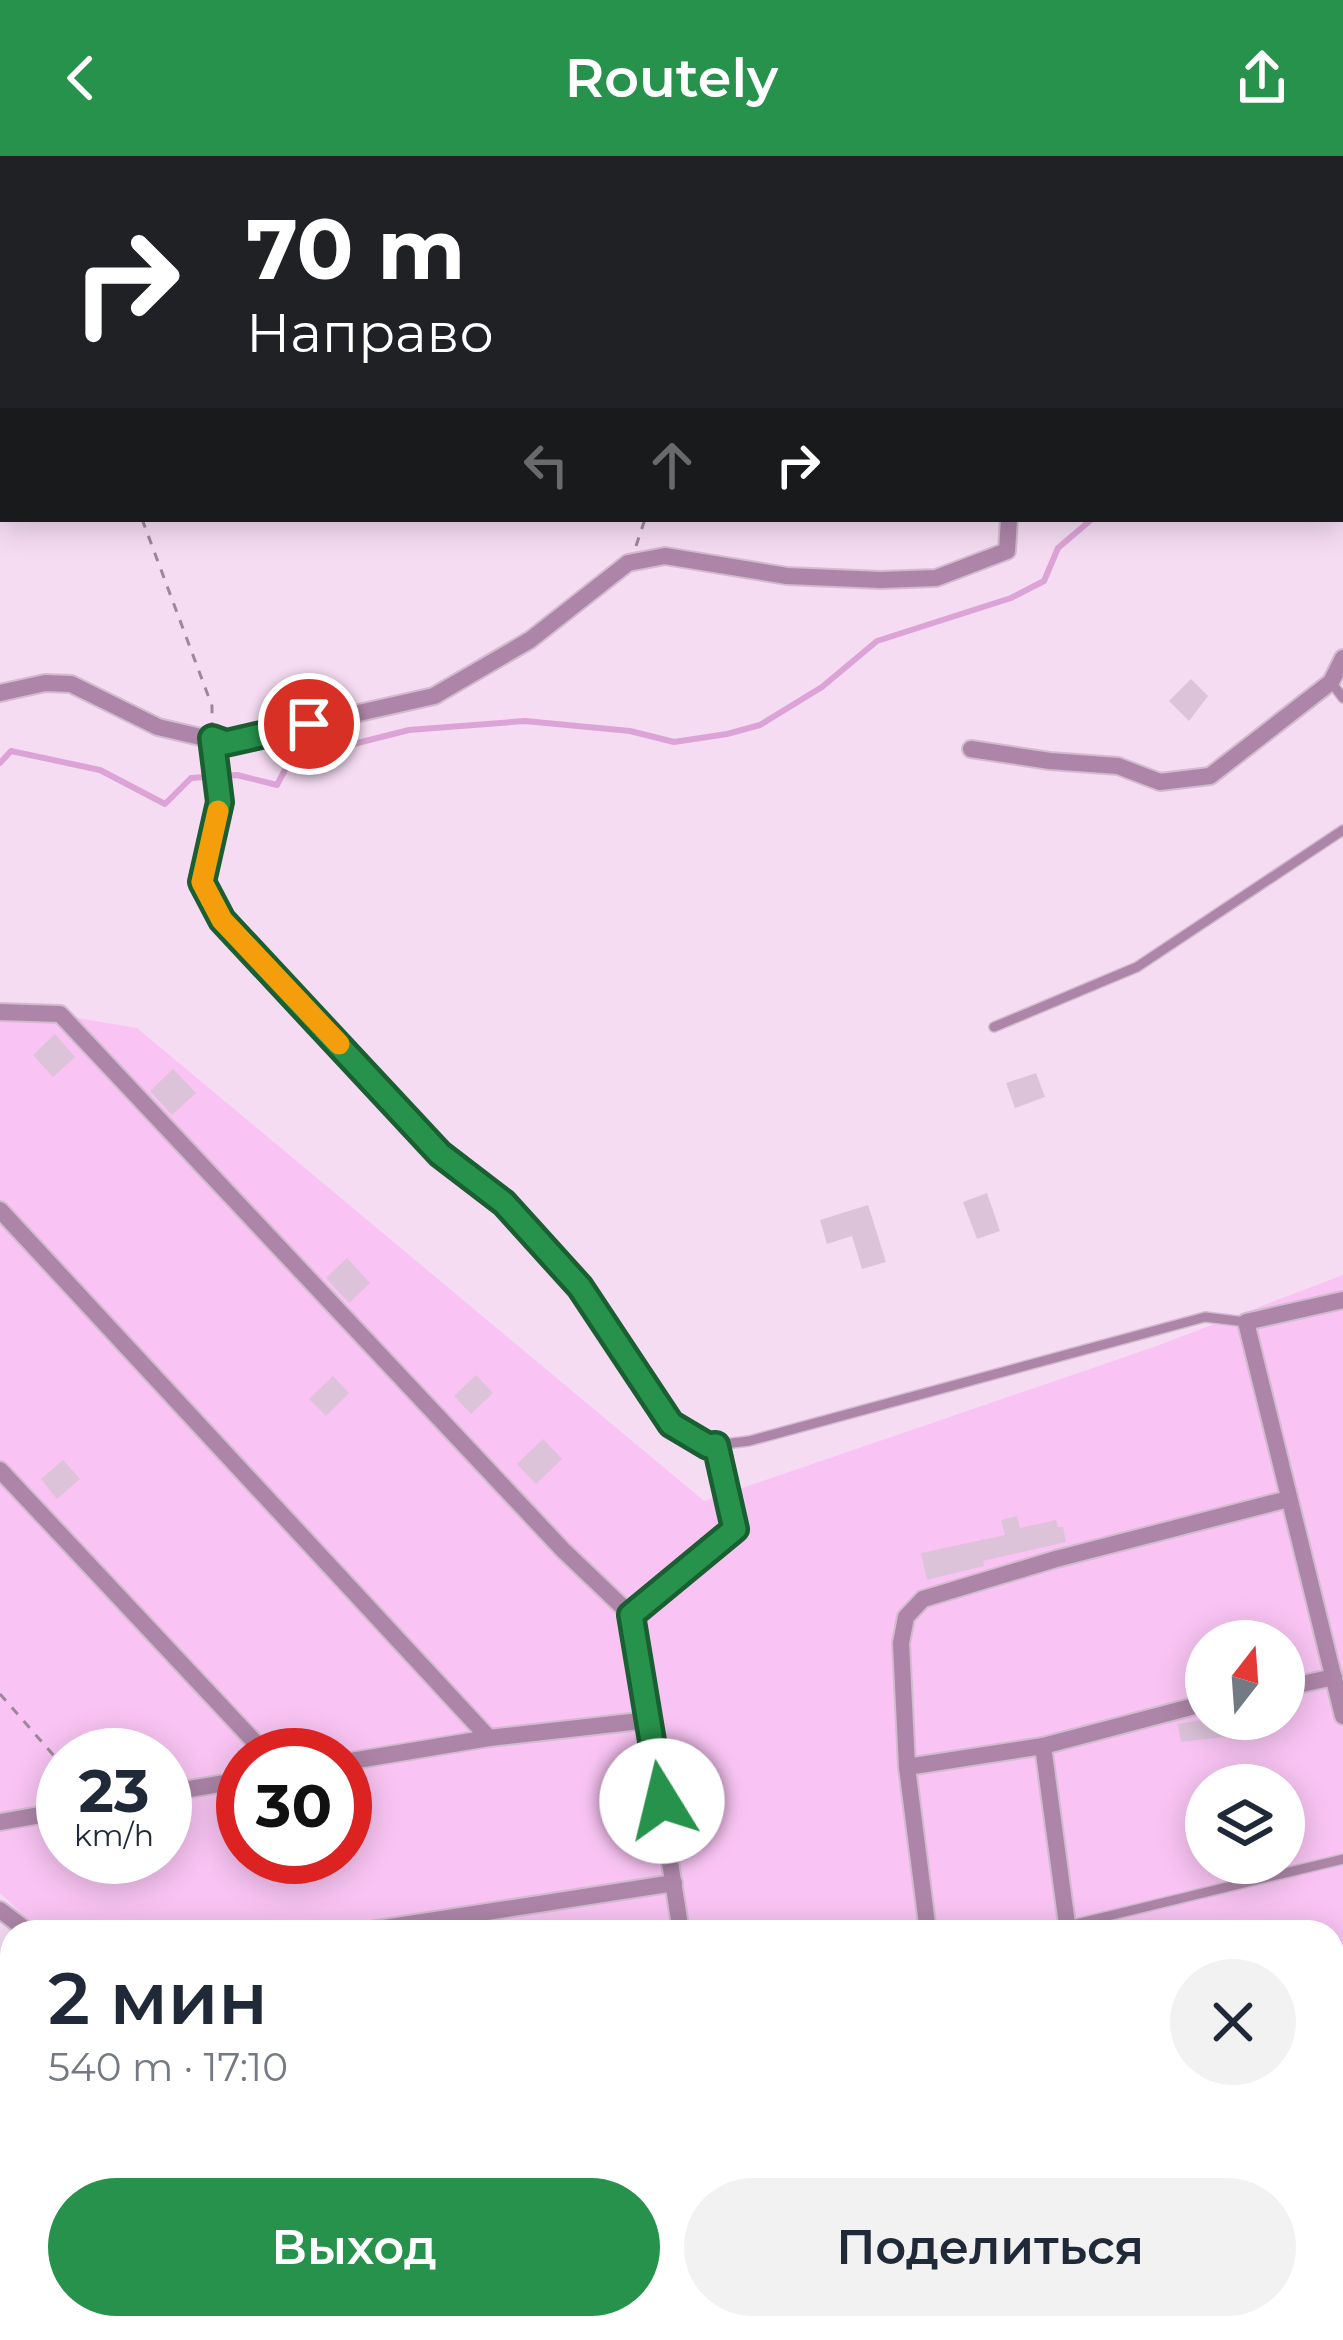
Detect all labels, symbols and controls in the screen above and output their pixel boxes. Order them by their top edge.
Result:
icon: back [48,45,114,111]
text: Routely [565,45,778,111]
icon: share [1229,45,1295,111]
text: 70 m [246,198,465,300]
icon: right [48,204,204,360]
text: Направо [246,300,494,366]
icon: left [513,432,579,498]
icon: ahead [639,432,705,498]
icon: right [765,432,831,498]
pin [258,673,360,775]
icon: arrive [276,691,342,757]
north arrow [1185,1620,1305,1740]
map controls [1185,1620,1305,1884]
speed limit sign: 30 [216,1728,372,1884]
position arrow [599,1738,725,1864]
text: 23 [79,1754,149,1827]
button: layers [1185,1764,1305,1884]
text: km/h [74,1817,154,1854]
text: 2 мин [48,1954,268,2042]
button: close [1170,1959,1296,2085]
text: 540 m · 17:10 [48,2043,288,2091]
button: Выход [48,2178,660,2316]
button: Поделиться [684,2178,1296,2316]

